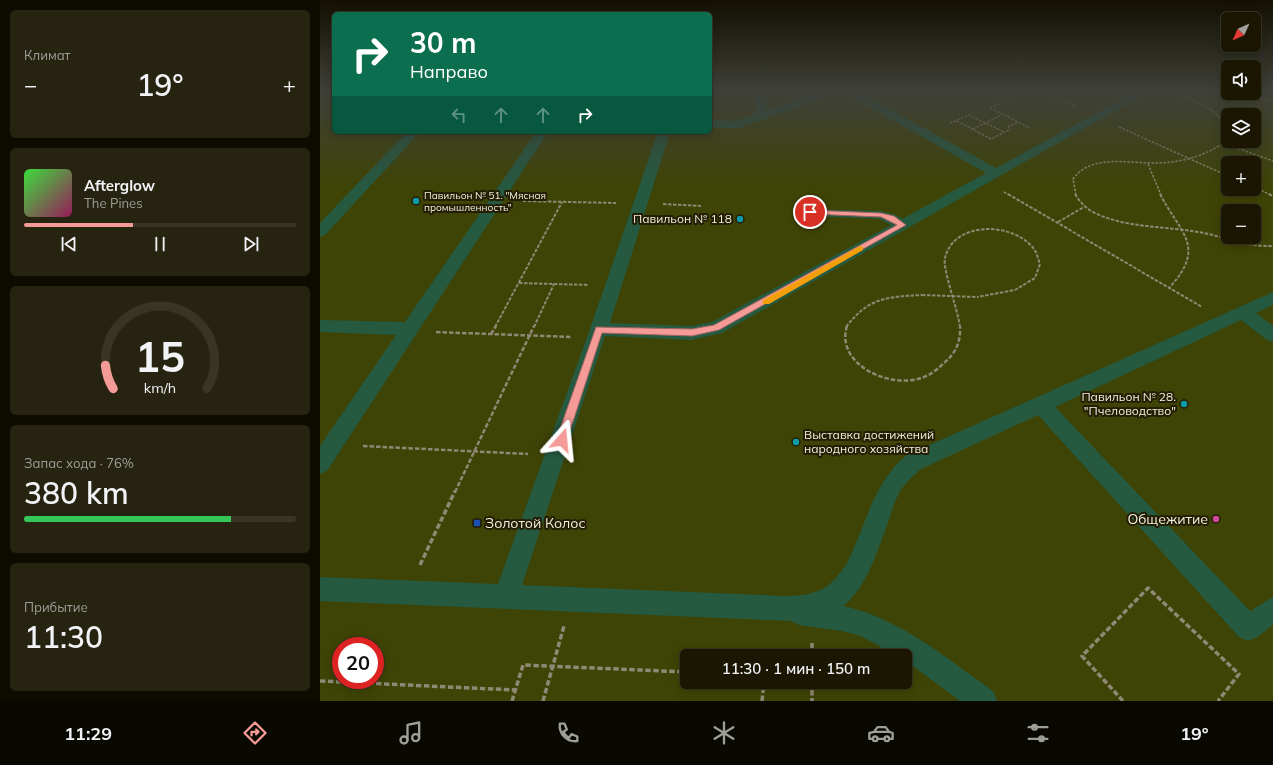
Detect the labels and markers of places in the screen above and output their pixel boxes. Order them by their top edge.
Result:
place label: Павильон № 51. "Мясная промышленность" [424,189,546,214]
pin [793,195,827,229]
marker: Павильон № 51. "Мясная промышленность" [411,196,421,206]
place label: Павильон № 118 [633,211,732,226]
marker: Павильон № 118 [735,214,745,224]
place label: Павильон № 28. "Пчеловодство" [1081,389,1176,418]
marker: Павильон № 28. "Пчеловодство" [1179,399,1189,409]
place label: Выставка достижений народного хозяйства [804,427,934,456]
marker: Выставка достижений народного хозяйства [791,437,801,447]
place label: Общежитие [1127,510,1208,528]
place label: Золотой Колос [485,514,585,532]
marker: Общежитие [1211,514,1221,524]
marker: Золотой Колос [472,518,482,528]

